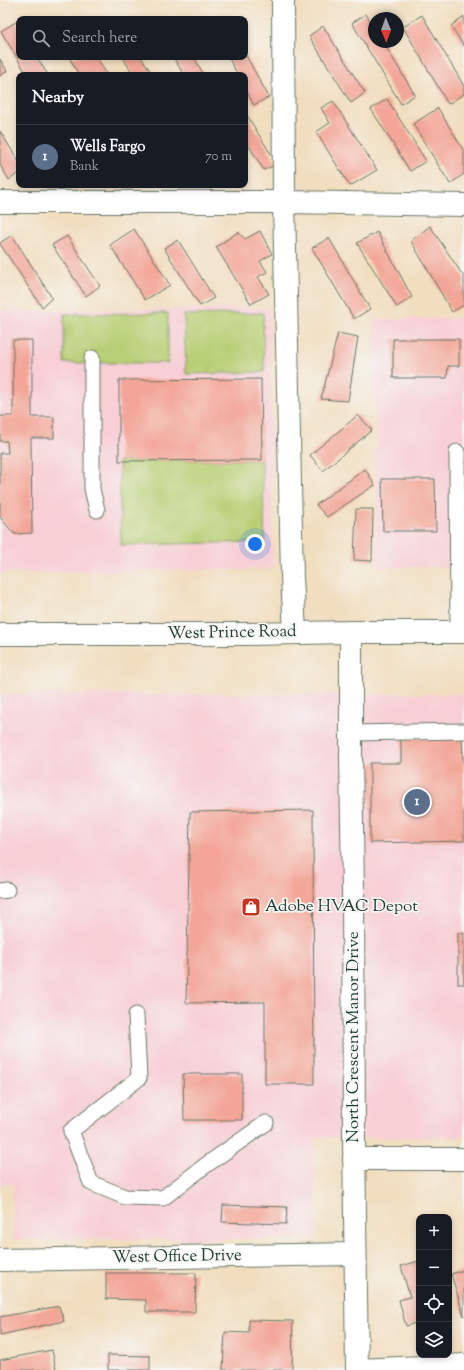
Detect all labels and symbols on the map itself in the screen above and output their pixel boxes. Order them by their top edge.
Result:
north arrow [368,12,404,48]
your location [245,534,265,554]
street label: West Prince Road [167,620,297,646]
pin: 1 [404,787,430,817]
place label: Adobe HVAC Depot [265,895,418,919]
shop icon: Adobe HVAC Depot [240,896,262,918]
street label: North Crescent Manor Drive [342,931,366,1143]
street label: West Office Drive [112,1244,242,1270]

